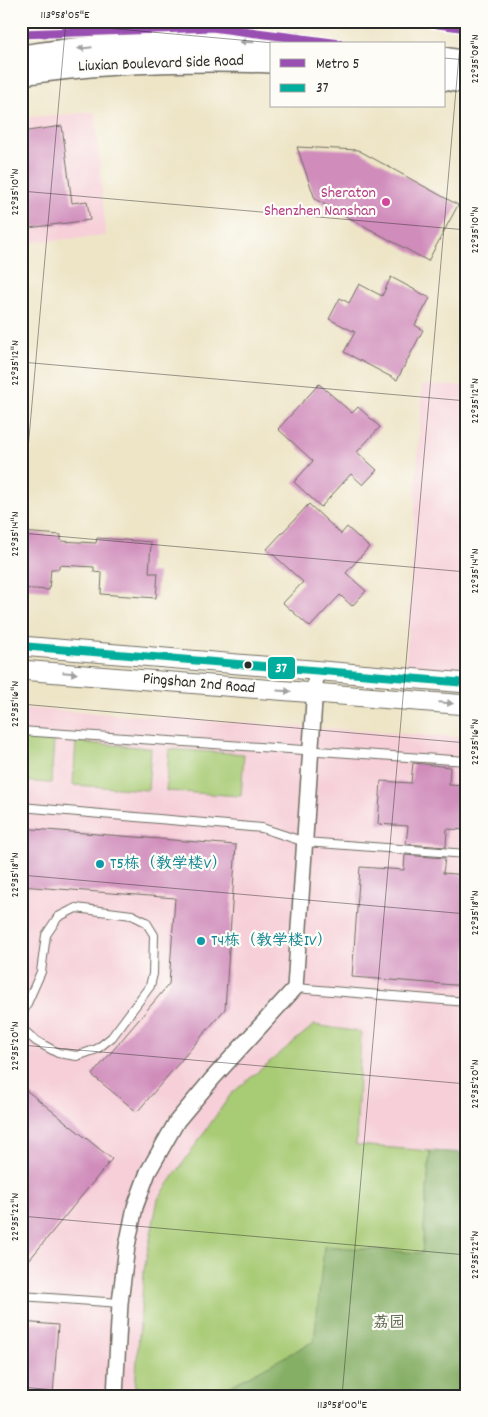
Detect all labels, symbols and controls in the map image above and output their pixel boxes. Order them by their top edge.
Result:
text: 113°58'05"E [41,7,90,24]
text: 22°35'08"N [467,34,484,84]
one-way arrow [239,38,255,46]
legend [270,42,446,108]
one-way arrow [77,44,93,52]
street label: Liuxian Boulevard Side Road [78,50,244,78]
text: Metro 5 [316,54,360,76]
text: 37 [316,78,329,100]
text: 22°35'10"N [7,168,24,215]
place label: Sheraton Shenzhen Nanshan [264,182,376,223]
marker: Sheraton Shenzhen Nanshan [380,196,392,208]
text: 22°35'10"N [467,206,484,253]
text: 22°35'12"N [7,340,24,386]
text: 22°35'12"N [467,378,484,424]
text: 22°35'14"N [7,511,24,557]
text: 22°35'14"N [467,548,484,594]
line badge: 37 [267,656,296,680]
text: 37 [275,659,287,679]
unlabelled marker [243,660,253,670]
street label: Pingshan 2nd Road [142,668,256,700]
one-way arrow [62,670,78,678]
text: 22°35'16"N [7,681,24,727]
one-way arrow [276,687,292,695]
one-way arrow [438,700,454,708]
text: 22°35'16"N [467,719,484,765]
text: 22°35'18"N [7,852,24,898]
place label: T5栋（教学楼V） [110,853,228,876]
marker: T5栋（教学楼V） [94,858,106,870]
text: 22°35'18"N [467,890,484,936]
place label: T4栋（教学楼IV） [211,930,333,953]
marker: T4栋（教学楼IV） [195,935,207,947]
text: 22°35'20"N [7,1021,24,1071]
text: 22°35'20"N [467,1059,484,1109]
text: 22°35'22"N [7,1193,24,1241]
text: 22°35'22"N [467,1231,484,1279]
park label: 荔园 [373,1312,405,1335]
text: 113°58'00"E [317,1397,368,1414]

